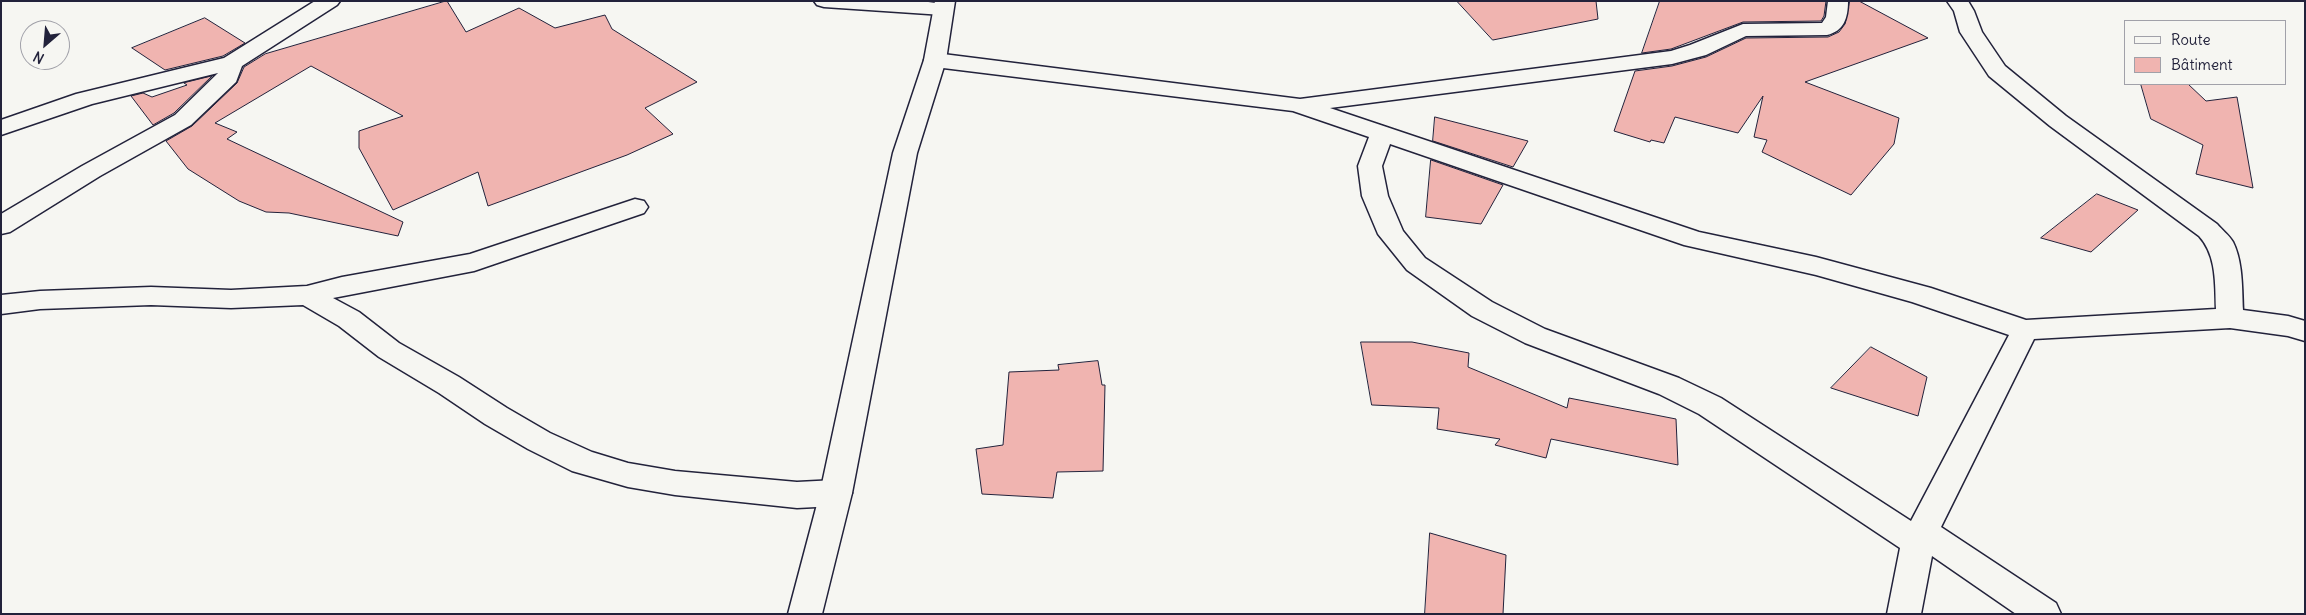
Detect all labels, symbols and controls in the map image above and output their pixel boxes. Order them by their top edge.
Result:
north arrow [20,20,70,70]
legend [2124,20,2286,85]
text: Route [2171,30,2211,49]
text: N [30,47,47,68]
text: Bâtiment [2171,55,2233,74]

